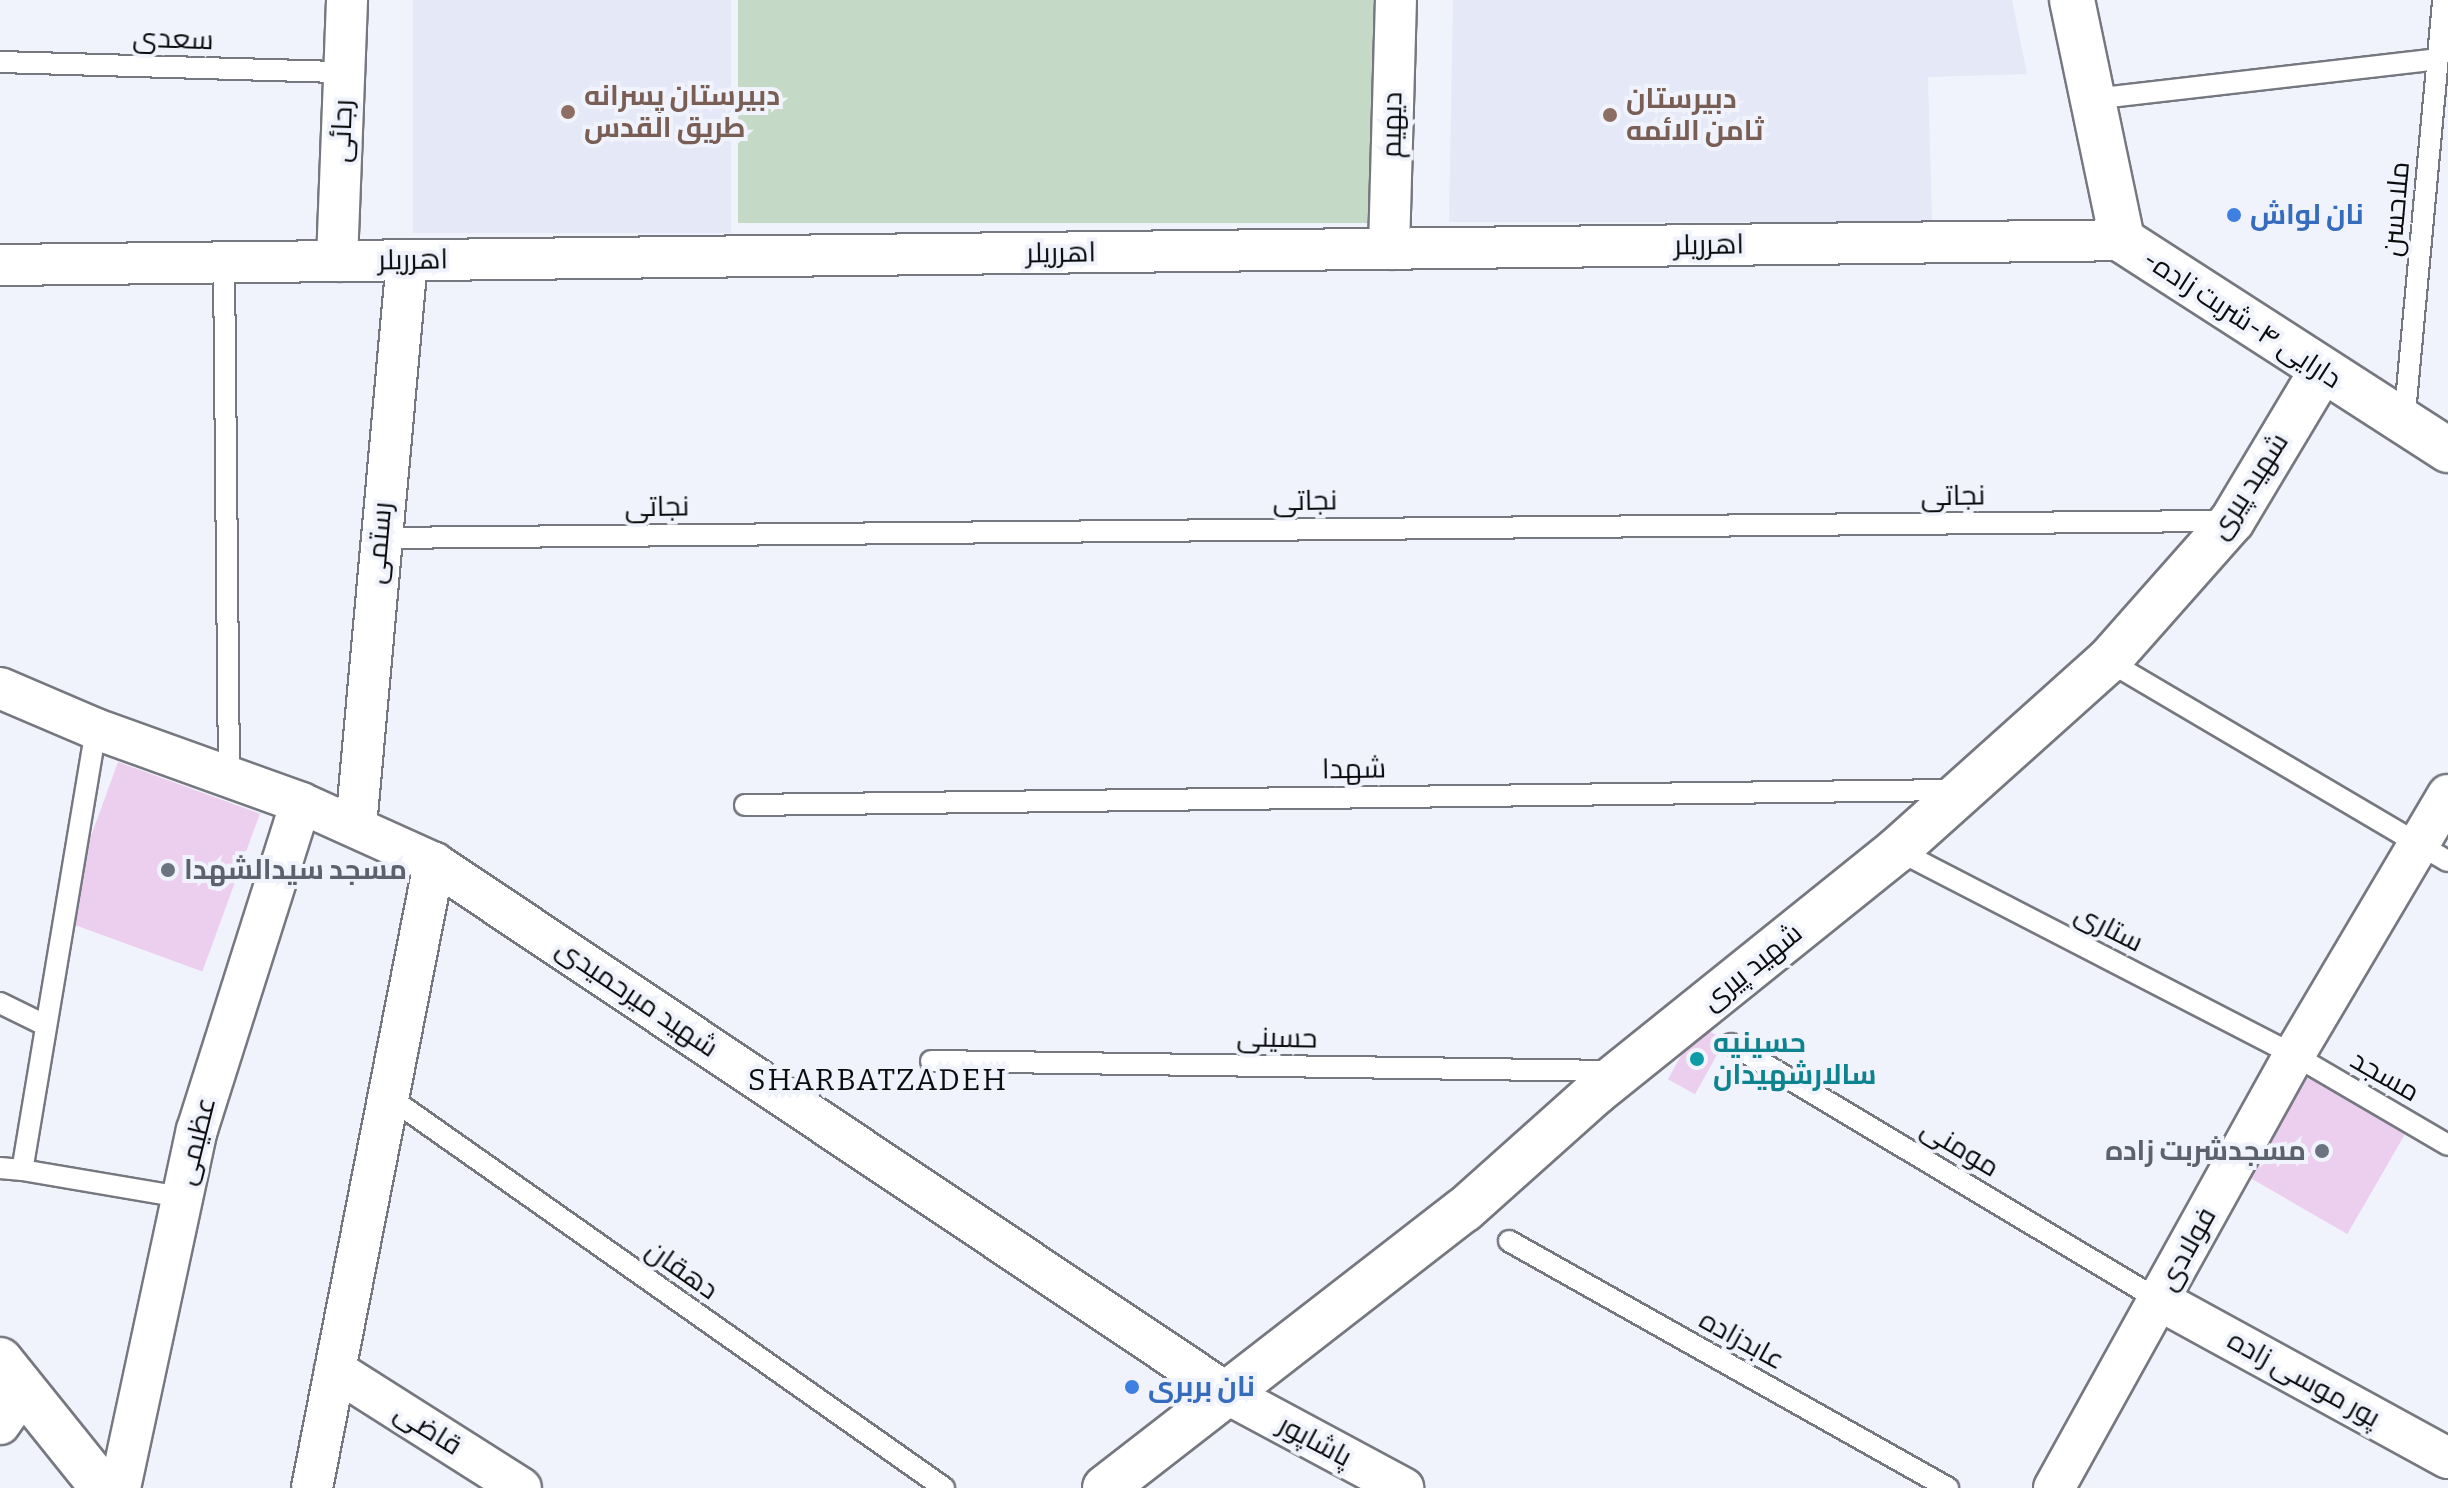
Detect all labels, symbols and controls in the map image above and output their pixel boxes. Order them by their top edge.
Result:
street label: سعدی [132,21,214,57]
place label: دبیرستان پسرانه طریق القدس [584,79,780,145]
place label: دبیرستان ثامن الائمه [1626,82,1764,148]
street label: دیهیم [1375,92,1409,158]
street label: رجائی [324,99,360,163]
marker: دبیرستان پسرانه طریق القدس [559,103,577,121]
marker: دبیرستان ثامن الائمه [1601,106,1619,124]
street label: ملاحسن [2375,160,2417,258]
place label: نان لواش [2250,198,2364,232]
marker: نان لواش [2225,206,2243,224]
street label: اهرریلر [1674,228,1744,262]
street label: اهرریلر [1026,236,1096,270]
street label: -دارایی ۴-شربت زاده [2136,242,2348,396]
street label: اهرریلر [378,243,448,277]
street label: شهید پیری [2202,427,2296,545]
street label: نجاتی [1920,479,1986,513]
street label: نجاتی [1272,484,1338,518]
street label: نجاتی [624,490,690,524]
street label: رستمی [359,500,399,586]
street label: شهدا [1322,752,1386,786]
place label: مسجد سیدالشهدا [184,853,407,887]
marker: مسجد سیدالشهدا [159,861,177,879]
street label: ستاری [2069,897,2149,959]
street label: شهید پیری [1695,916,1809,1018]
street label: شهید میرحمیدی [550,932,724,1064]
street label: حسینی [1236,1020,1318,1056]
place label: حسینیه سالارشهیدان [1713,1026,1876,1092]
street label: مسجد [2345,1043,2425,1109]
marker: حسینیه سالارشهیدان [1688,1050,1706,1068]
district label: SHARBATZADEH [748,1062,1008,1098]
street label: عظیمی [169,1094,223,1188]
street label: مومنی [1915,1112,2005,1184]
place label: مسجدشربت زاده [2105,1134,2306,1168]
marker: مسجدشربت زاده [2313,1142,2331,1160]
street label: فولادی [2151,1202,2223,1296]
street label: دهقان [639,1233,725,1307]
street label: عابدزاده [1694,1303,1790,1377]
street label: پور موسی زاده [2222,1323,2386,1435]
place label: نان بربری [1148,1370,1255,1404]
marker: نان بربری [1123,1378,1141,1396]
street label: قاضی [388,1395,468,1463]
street label: پاشاپور [1273,1408,1357,1474]

